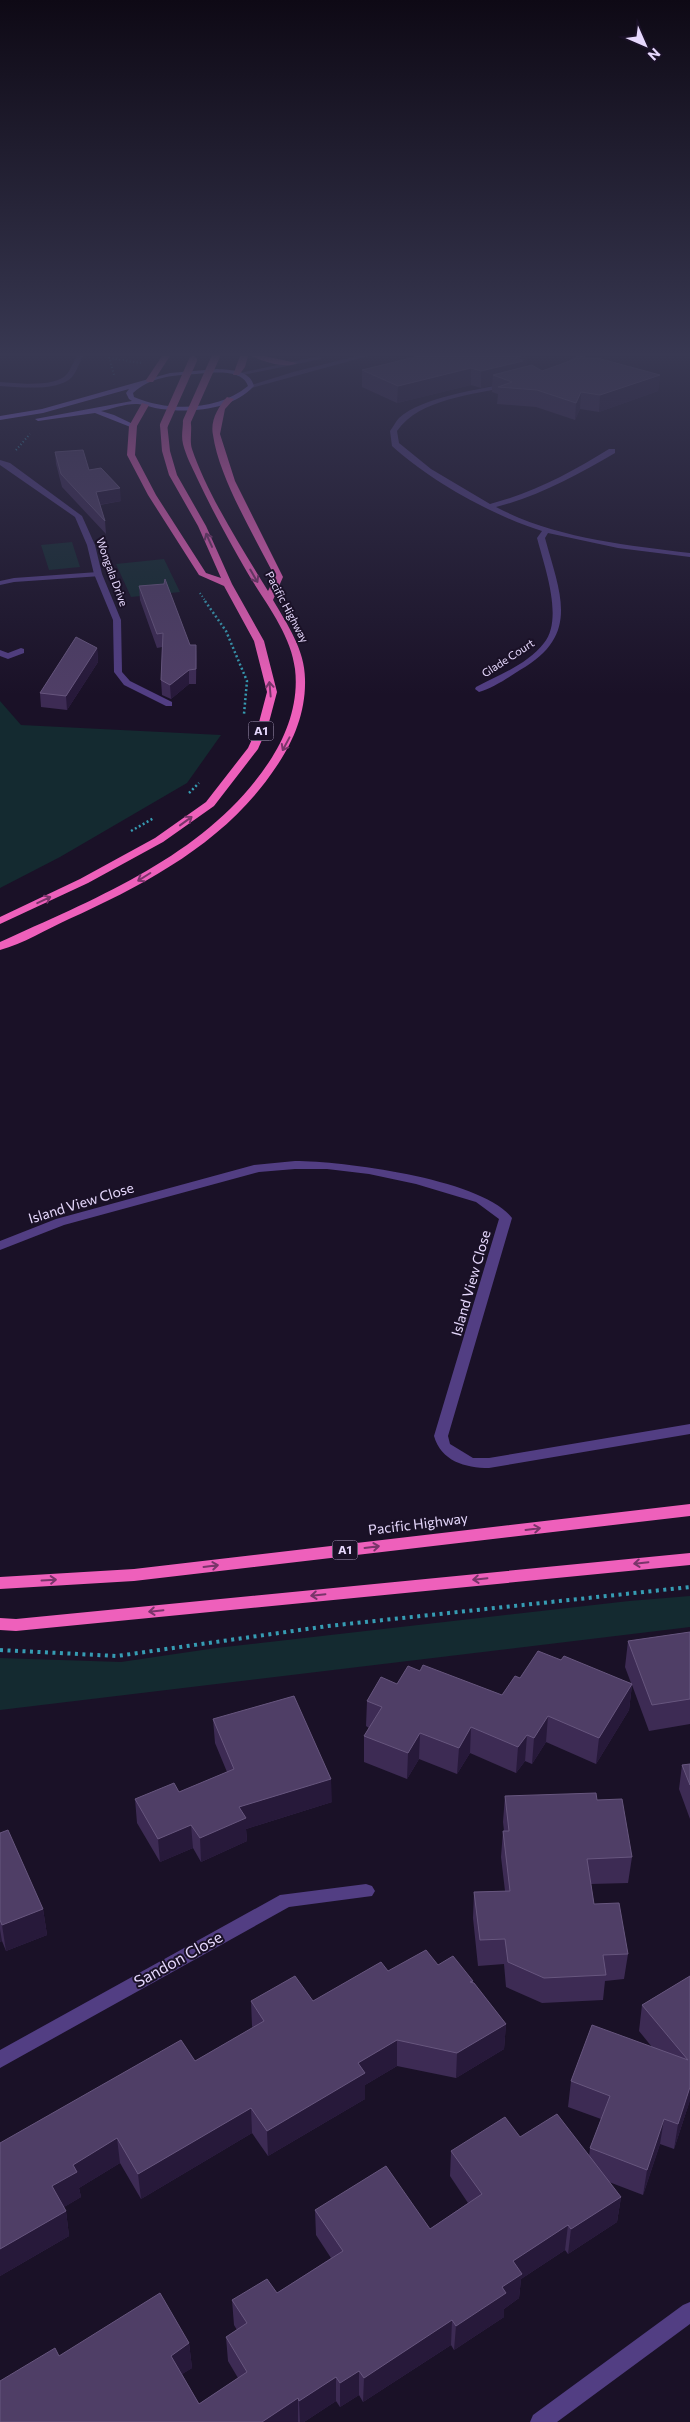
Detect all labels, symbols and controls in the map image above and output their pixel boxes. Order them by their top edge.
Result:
north arrow [620,20,670,70]
text: N [645,45,664,64]
one-way arrow [203,533,213,548]
street label: Wongala Drive [94,536,131,608]
one-way arrow [250,568,259,583]
street label: Pacific Highway [263,569,312,645]
street label: Glade Court [479,636,537,679]
one-way arrow [265,682,274,698]
road number: A1 [248,721,274,740]
one-way arrow [280,736,290,750]
one-way arrow [179,816,193,826]
one-way arrow [137,872,151,882]
one-way arrow [36,894,51,904]
street label: Island View Close [26,1178,136,1227]
street label: Island View Close [447,1228,494,1338]
street label: Pacific Highway [367,1509,469,1538]
one-way arrow [525,1524,541,1534]
road number: A1 [332,1540,358,1560]
one-way arrow [364,1542,380,1552]
one-way arrow [634,1559,650,1568]
one-way arrow [202,1561,218,1571]
one-way arrow [472,1574,488,1584]
one-way arrow [40,1575,56,1584]
one-way arrow [310,1590,326,1600]
one-way arrow [149,1606,165,1616]
street label: Sandon Close [130,1926,225,1991]

